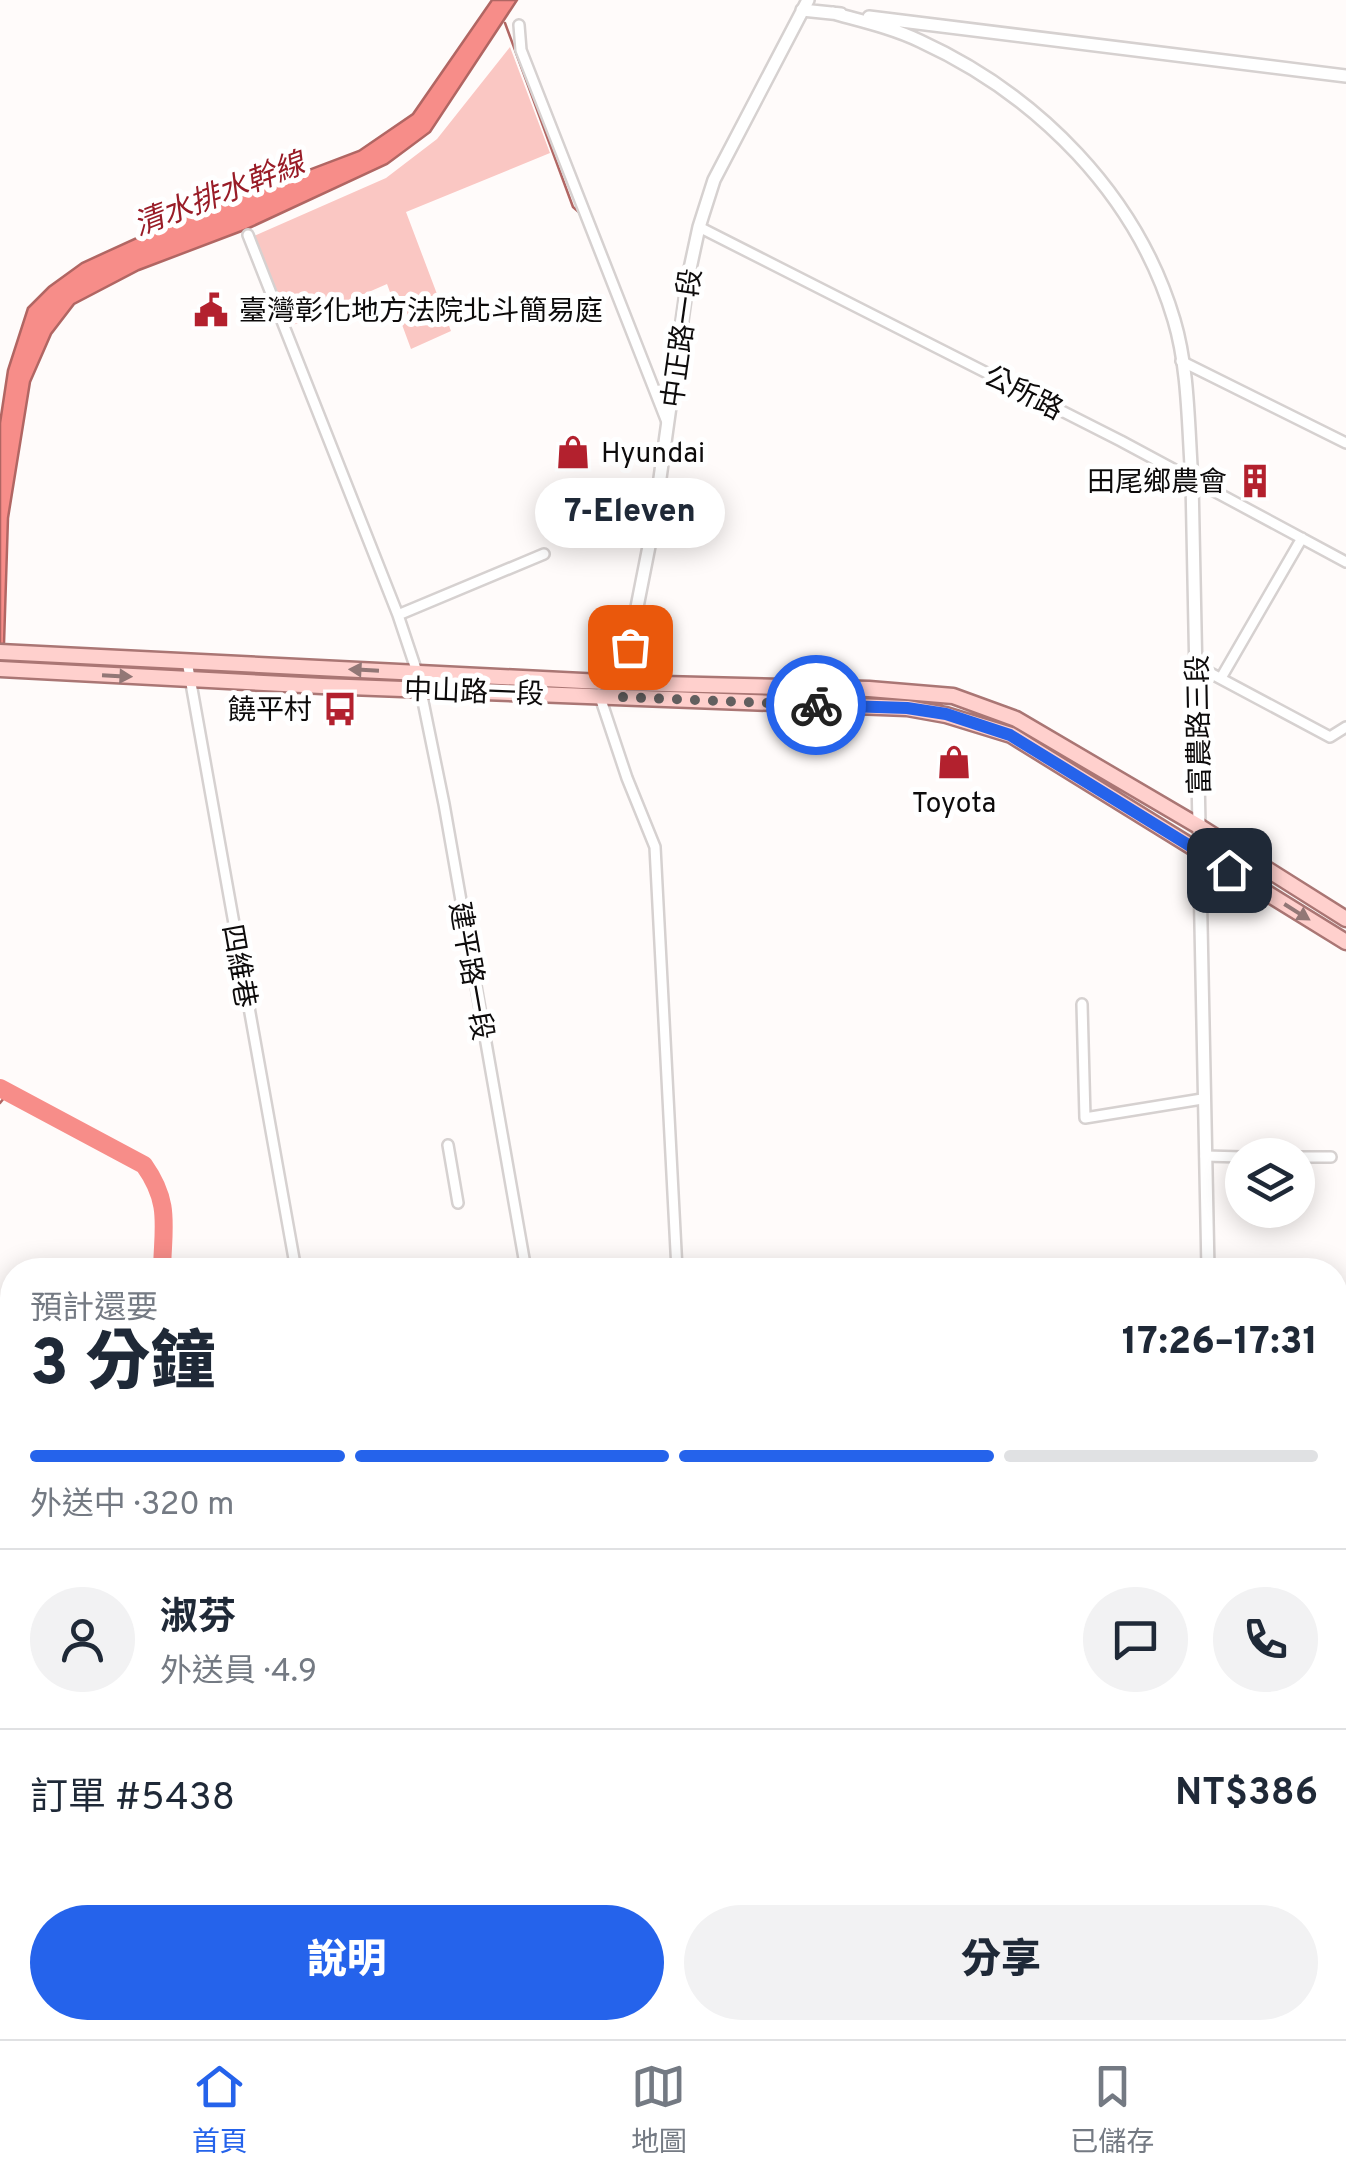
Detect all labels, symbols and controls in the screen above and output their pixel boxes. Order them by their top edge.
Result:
water label: 清水排水幹線 [129,146,313,246]
street label: 中正路一段 [656,267,712,410]
public building icon: 臺灣彰化地方法院北斗簡易庭 [192,291,230,329]
place label: 臺灣彰化地方法院北斗簡易庭 [239,295,603,331]
street label: 公所路 [977,360,1068,430]
shop icon: Hyundai [554,433,592,471]
place label: Hyundai [601,437,705,473]
building icon: 田尾鄉農會 [1236,462,1274,500]
place label: 田尾鄉農會 [1087,466,1227,502]
callout: 7-Eleven [535,477,725,547]
text: 7-Eleven [564,493,696,533]
pin [588,605,673,690]
icon: bag [603,620,658,675]
courier [766,655,866,755]
street label: 富農路三段 [1182,655,1220,795]
one-way arrow [348,661,380,677]
one-way arrow [101,668,133,684]
street label: 中山路一段 [403,674,544,714]
icon: bike [789,678,844,733]
bus stop icon: 饒平村 [321,690,359,728]
place label: 饒平村 [228,694,312,730]
shop icon: Toyota [935,743,973,781]
place label: Toyota [912,787,996,823]
pin [1187,828,1272,913]
icon: home [1202,843,1257,898]
street label: 建平路一段 [439,899,499,1044]
one-way arrow [1283,903,1311,920]
street label: 四維巷 [212,922,262,1011]
map controls [1225,1138,1315,1228]
button: layers [1225,1138,1315,1228]
text: 預計還要 [30,1290,158,1330]
text: 17:26–17:31 [1122,1319,1318,1368]
text: 3 分鐘 [30,1326,216,1408]
text: 外送中 · 320 m [30,1486,234,1526]
button: person [30,1587,135,1692]
button: chat [1083,1587,1188,1692]
button: phone [1213,1587,1318,1692]
text: 淑芬 [160,1595,236,1644]
text: 外送員 · 4.9 [160,1653,317,1693]
text: NT$386 [1175,1770,1318,1819]
text: 訂單 #5438 [30,1775,235,1824]
button: 說明 [30,1905,664,2020]
button: 分享 [684,1905,1318,2020]
tab: 首頁 [192,2059,248,2162]
tab: 地圖 [631,2059,687,2162]
tab: 已儲存 [1070,2059,1154,2162]

